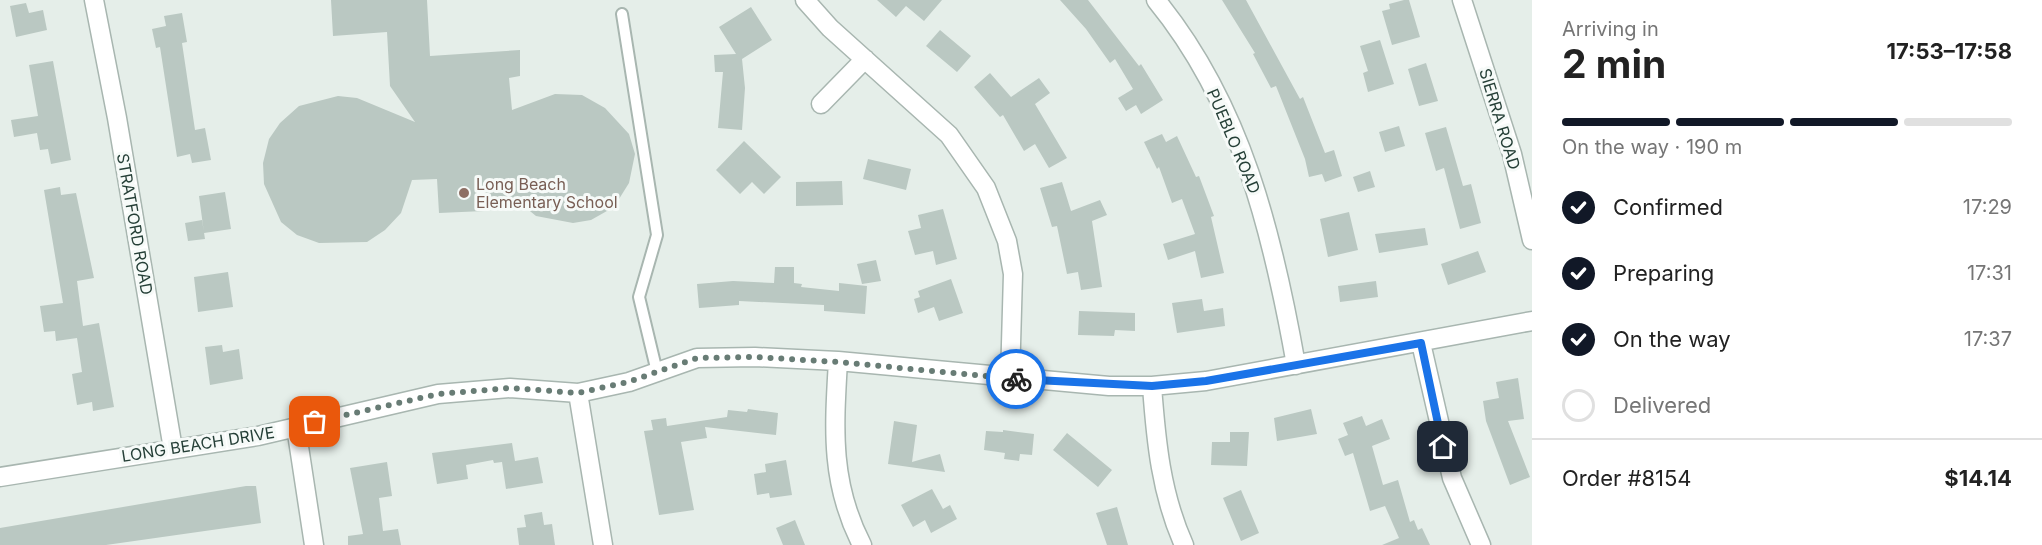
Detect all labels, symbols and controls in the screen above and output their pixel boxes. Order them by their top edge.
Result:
text: Arriving in [1562,17,1659,41]
text: 17:53–17:58 [1887,38,2012,64]
text: 2 min [1562,40,1666,87]
street label: SIERRA ROAD [1475,66,1525,172]
street label: PUEBLO ROAD [1203,85,1265,197]
text: On the way · 190 m [1562,135,1742,159]
street label: STRATFORD ROAD [113,152,157,296]
place label: Long Beach Elementary School [476,174,618,212]
marker: Long Beach Elementary School [457,186,471,200]
icon: check [1562,191,1595,224]
text: Confirmed [1613,194,1723,220]
text: 17:29 [1963,195,2012,219]
icon: check [1562,257,1595,290]
text: Preparing [1613,260,1714,286]
text: 17:31 [1967,261,2012,285]
icon: check [1562,323,1595,356]
text: On the way [1613,326,1731,352]
text: 17:37 [1964,327,2012,351]
courier [986,349,1046,409]
icon: bike [1000,363,1033,396]
text: Delivered [1613,392,1711,418]
pin [289,396,340,447]
icon: bag [298,405,331,438]
pin [1417,421,1468,472]
street label: LONG BEACH DRIVE [120,422,276,466]
icon: home [1426,430,1459,463]
text: Order #8154 [1562,465,1692,491]
text: $14.14 [1944,465,2012,491]

